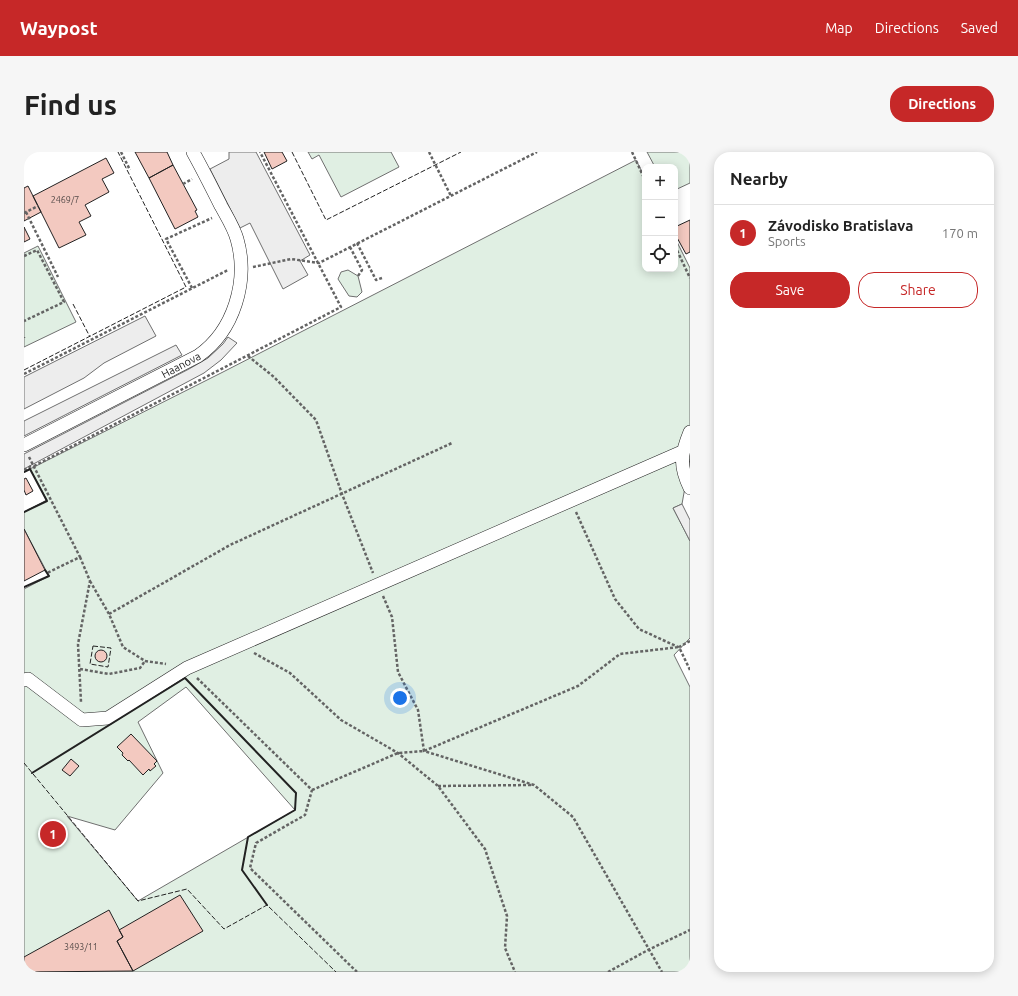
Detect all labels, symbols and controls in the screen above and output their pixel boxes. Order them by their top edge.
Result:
text: Waypost [20,17,98,39]
text: Map [825,20,853,36]
text: Directions [875,20,939,36]
text: Saved [961,20,998,36]
button: Directions [890,86,994,122]
text: Find us [24,89,117,120]
map controls [642,164,678,272]
button: + [642,164,678,200]
text: Nearby [730,169,788,188]
house number: 2469/7 [51,195,79,205]
button: − [642,200,678,236]
text: Závodisko Bratislava [768,217,913,234]
text: 1 [739,226,747,240]
text: 170 m [942,226,978,240]
text: Sports [768,234,806,248]
button: locate [642,236,678,272]
button: Save [730,272,850,308]
button: Share [858,272,978,308]
street label: Haanova [159,350,203,380]
your location [390,688,410,708]
pin: 1 [40,819,66,849]
house number: 3493/11 [64,942,98,952]

